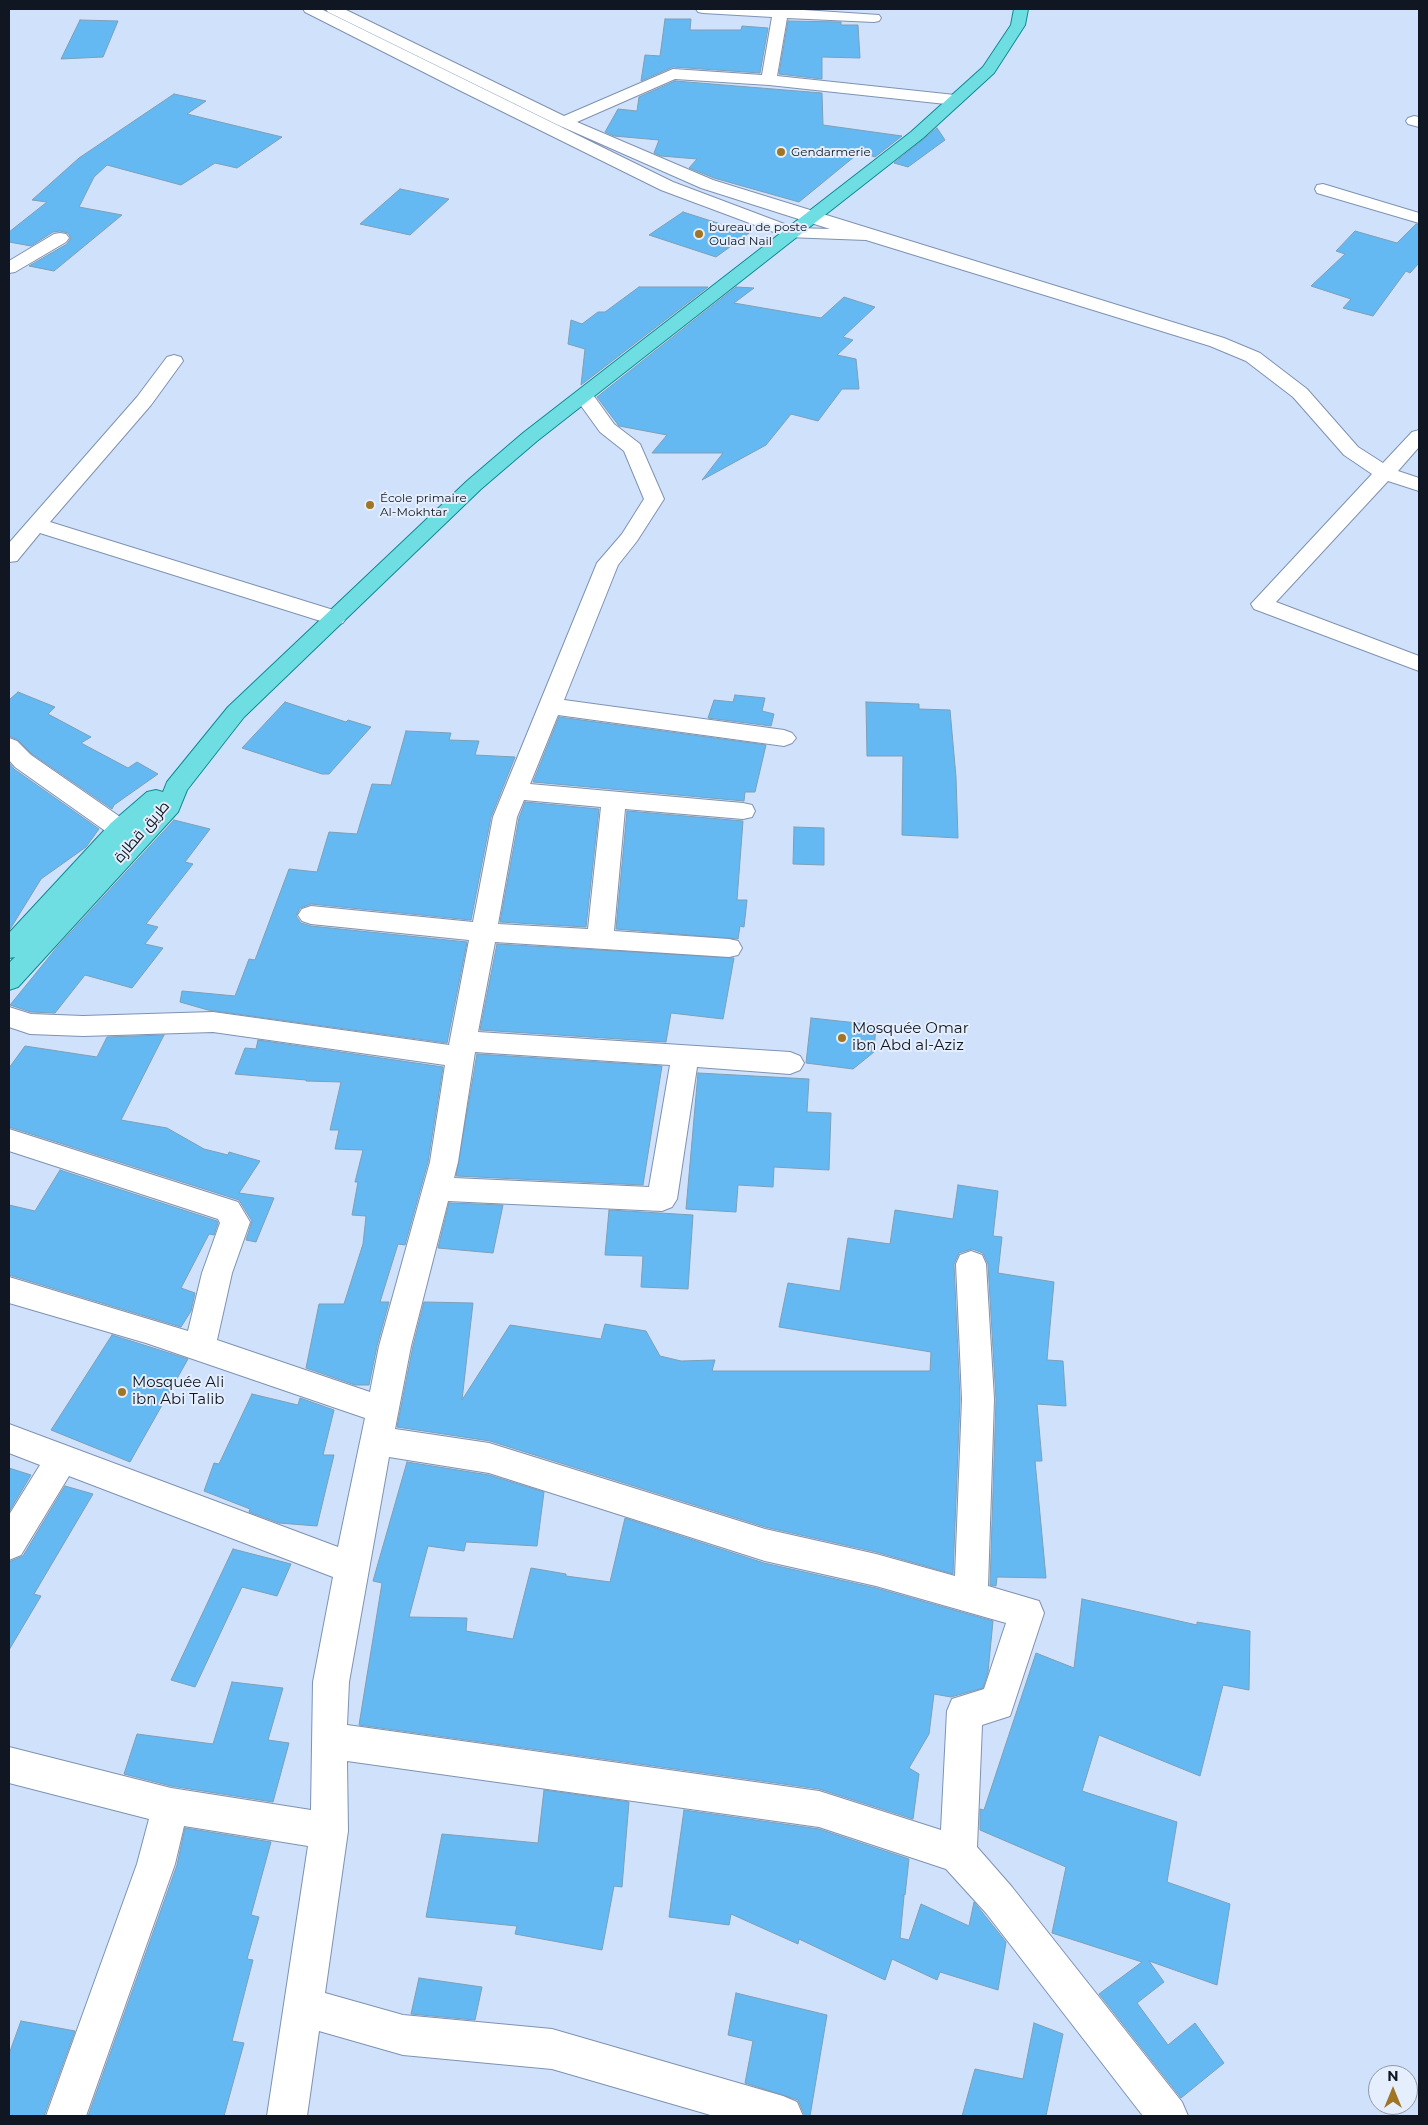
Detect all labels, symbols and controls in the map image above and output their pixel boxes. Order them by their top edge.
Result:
place label: Gendarmerie [791,145,871,159]
marker: Gendarmerie [775,146,787,158]
place label: bureau de poste Oulad Nail [709,220,807,248]
marker: bureau de poste Oulad Nail [693,228,705,240]
place label: École primaire Al-Mokhtar [380,491,467,519]
marker: École primaire Al-Mokhtar [364,499,376,511]
street label: طريق قطارة [110,798,174,866]
place label: Mosquée Omar ibn Abd al-Aziz [852,1020,969,1055]
marker: Mosquée Omar ibn Abd al-Aziz [836,1032,848,1044]
place label: Mosquée Ali ibn Abi Talib [132,1374,224,1409]
marker: Mosquée Ali ibn Abi Talib [116,1386,128,1398]
north arrow [1368,2065,1418,2115]
text: N [1387,2067,1399,2085]

